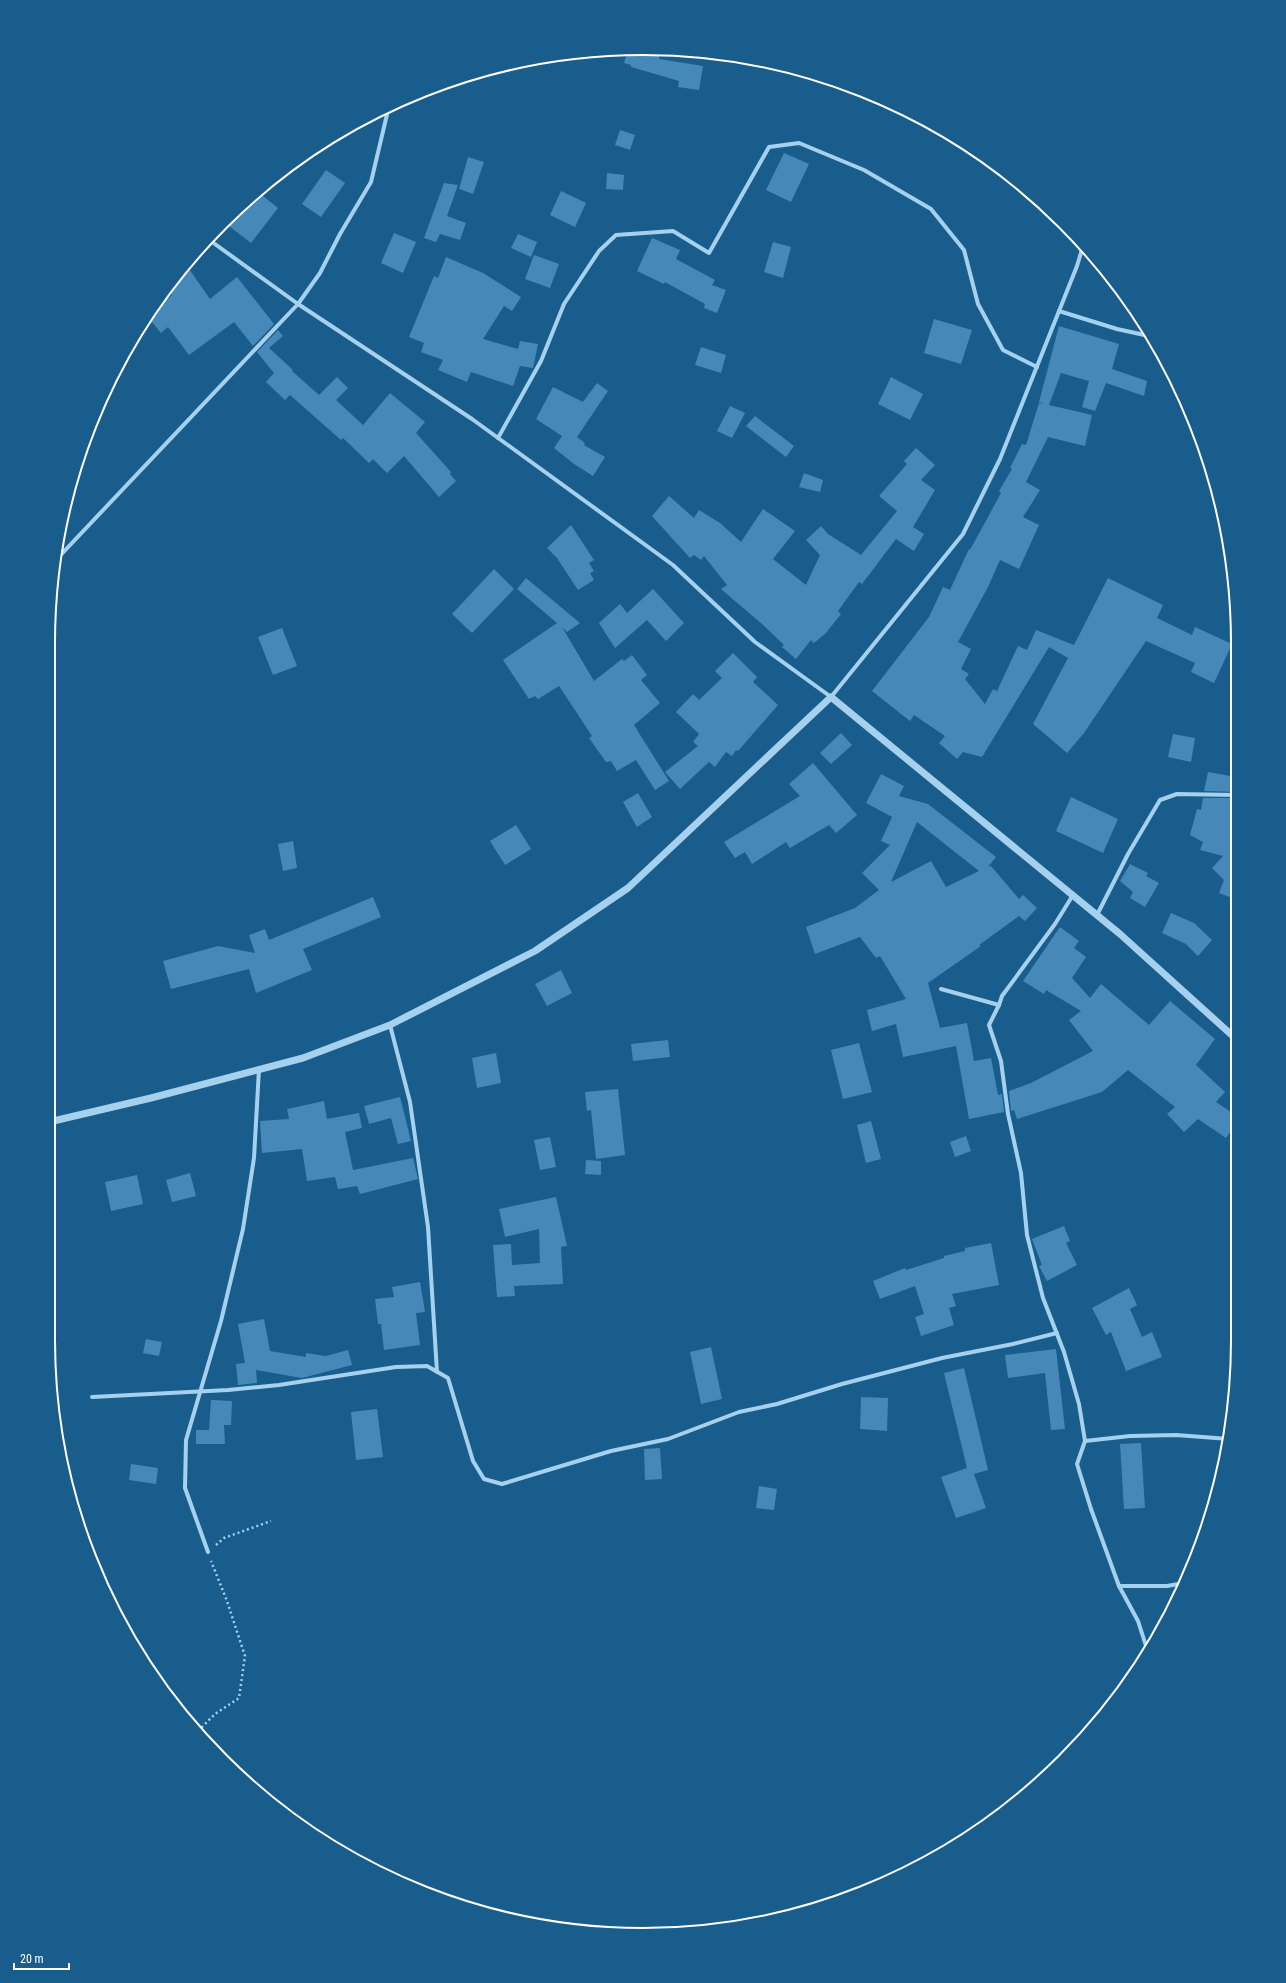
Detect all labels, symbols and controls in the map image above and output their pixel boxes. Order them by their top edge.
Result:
scale bar [14,1945,69,1971]
text: 20 m [20,1952,44,1966]

